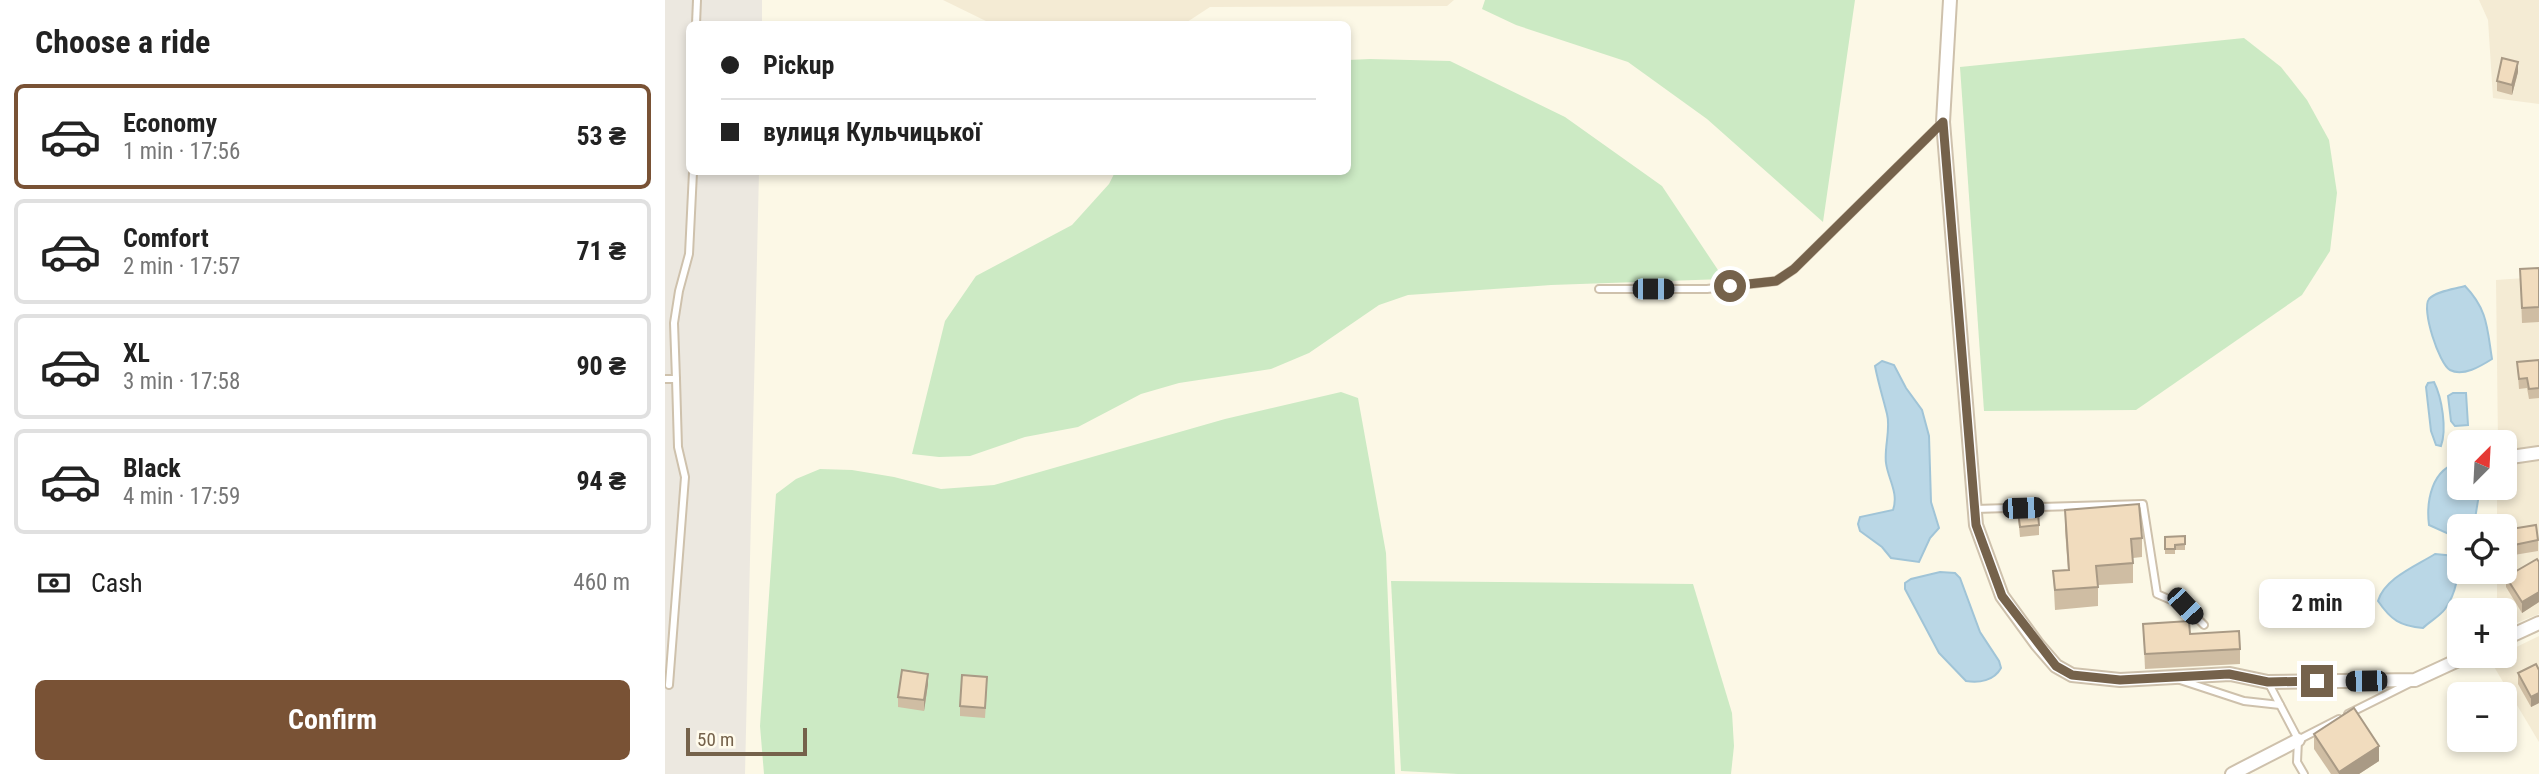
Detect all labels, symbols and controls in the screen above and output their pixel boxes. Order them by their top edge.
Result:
text: Choose a ride [35,23,210,61]
text: Pickup [763,50,834,80]
icon: car [39,105,102,168]
text: Economy [123,108,217,138]
text: вулиця Кульчицької [763,117,981,147]
text: 53 ₴ [576,121,626,151]
text: 1 min · 17:56 [123,138,240,165]
icon: car [39,220,102,283]
text: Comfort [123,223,209,253]
text: 71 ₴ [576,236,626,266]
text: 2 min · 17:57 [123,253,240,280]
route start [1714,270,1746,302]
car [1633,279,1675,300]
icon: car [39,335,102,398]
text: XL [123,338,150,368]
text: 90 ₴ [576,351,626,381]
text: 3 min · 17:58 [123,368,240,395]
north arrow [2447,430,2517,500]
map controls [2447,430,2517,752]
icon: car [39,450,102,513]
text: Black [123,453,181,483]
text: 94 ₴ [576,466,626,496]
text: 4 min · 17:59 [123,483,240,510]
car [2002,497,2045,519]
button: locate [2447,514,2517,584]
icon: cash [35,564,73,602]
text: Cash [91,568,143,598]
text: 460 m [573,569,630,596]
callout: 2 min [2259,580,2375,628]
car [2163,583,2208,629]
text: 2 min [2291,590,2343,617]
button: + [2447,598,2517,668]
route end [2301,665,2333,697]
car [2345,670,2388,692]
button: Confirm [35,680,630,760]
button: − [2447,682,2517,752]
scale bar [686,725,807,757]
text: 50 m [697,728,734,751]

